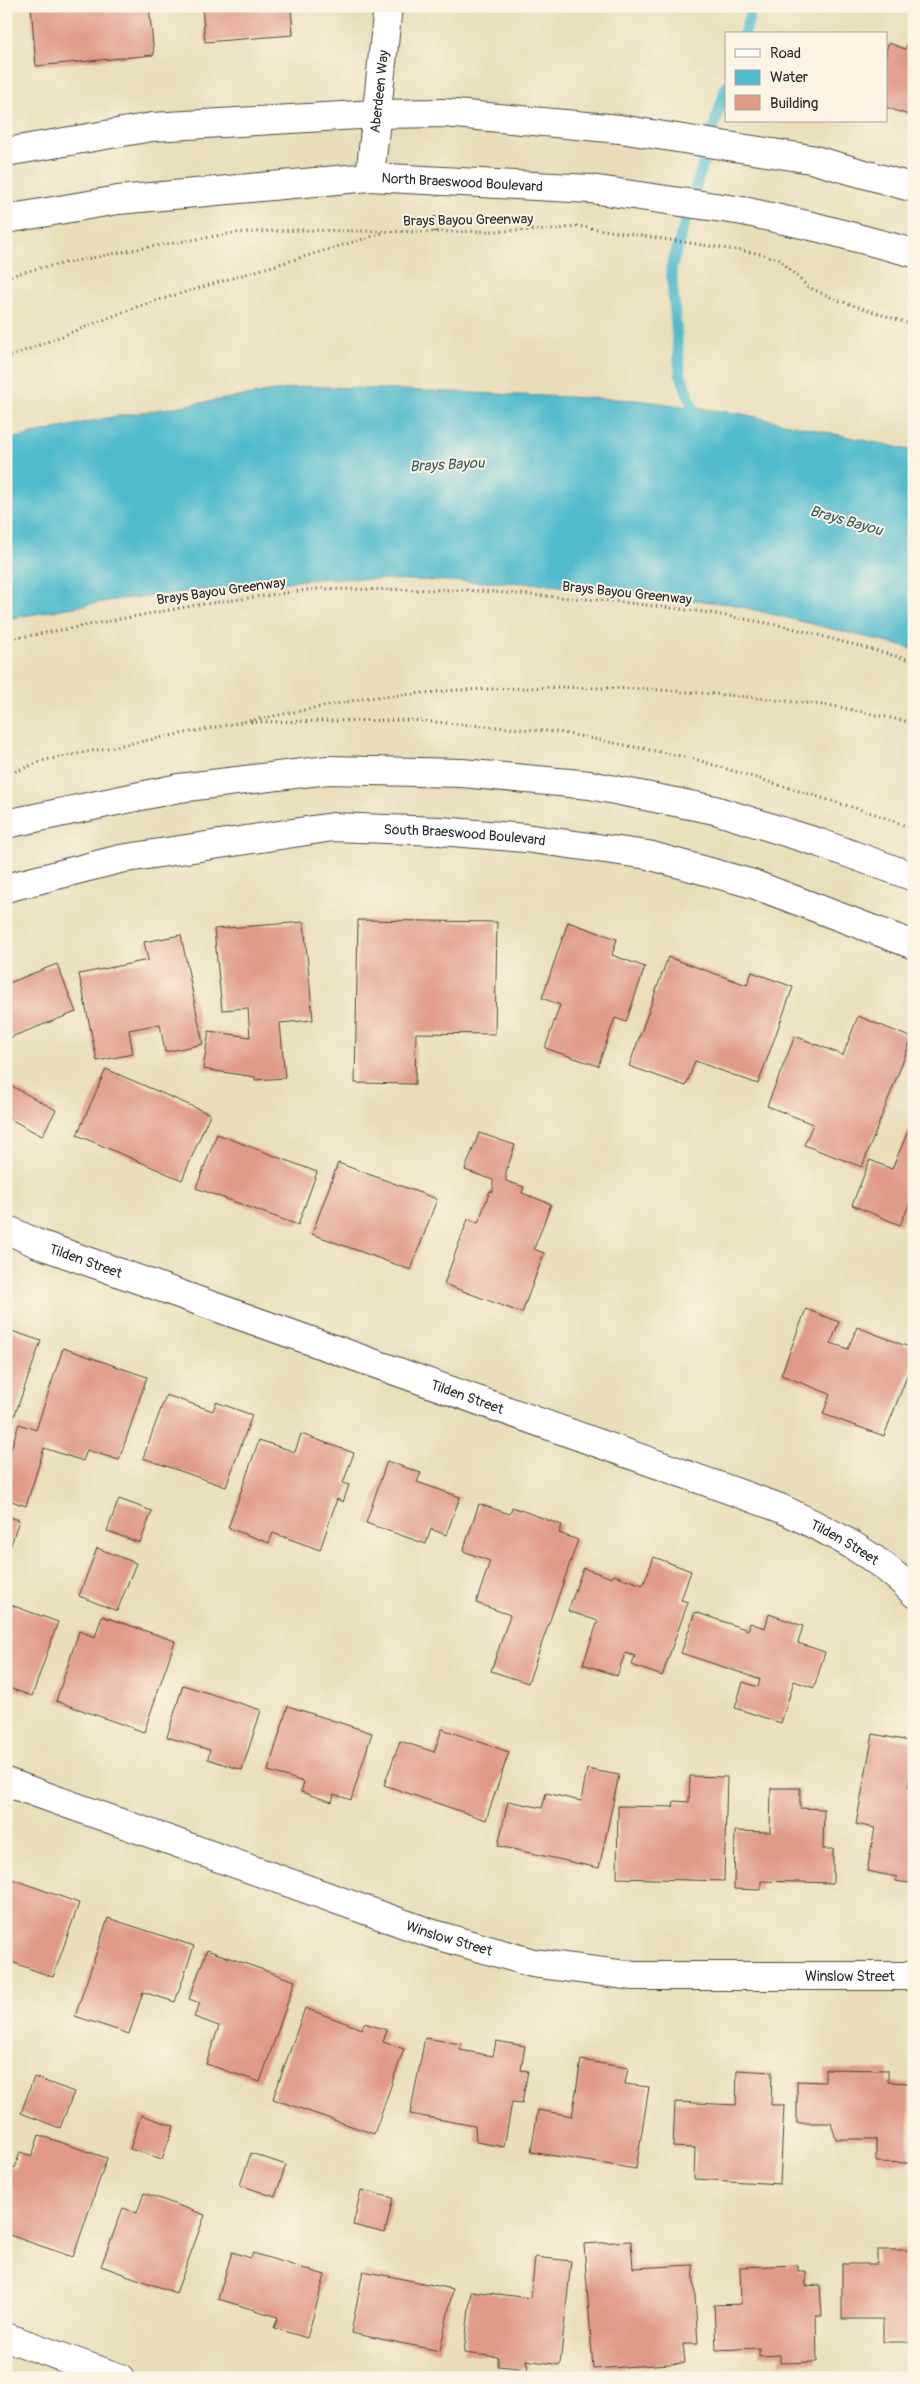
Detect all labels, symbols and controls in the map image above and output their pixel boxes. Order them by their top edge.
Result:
legend [725,32,888,122]
text: Road [770,44,801,63]
street label: Aberdeen Way [366,49,392,134]
text: Water [770,68,809,87]
text: Building [770,94,818,113]
street label: North Braeswood Boulevard [381,169,543,195]
street label: Brays Bayou Greenway [403,210,533,230]
water label: Brays Bayou [409,453,486,476]
water label: Brays Bayou [807,502,886,541]
street label: Brays Bayou Greenway [155,574,287,608]
street label: Brays Bayou Greenway [561,578,693,608]
street label: South Braeswood Boulevard [383,820,547,849]
street label: Tilden Street [47,1240,125,1282]
street label: Tilden Street [429,1376,506,1418]
street label: Tilden Street [808,1516,883,1569]
street label: Winslow Street [404,1917,495,1959]
street label: Winslow Street [805,1968,895,1985]

